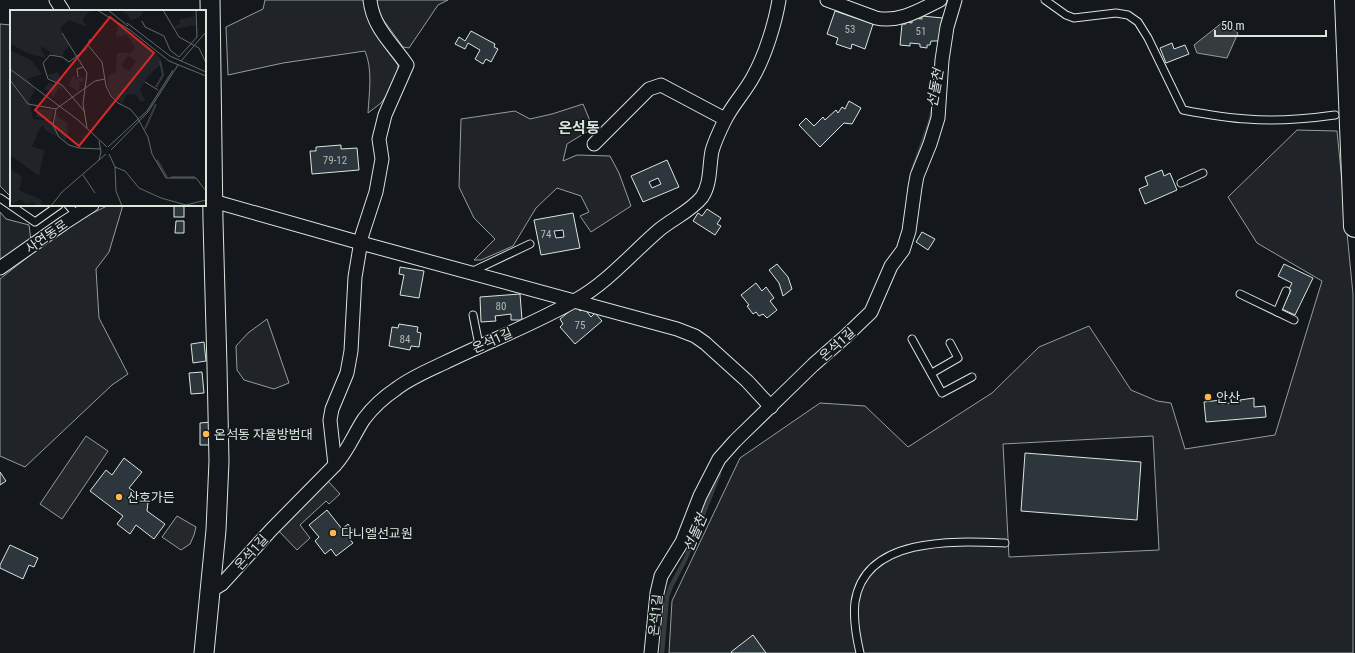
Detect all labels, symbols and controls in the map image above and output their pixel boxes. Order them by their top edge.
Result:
inset map [10,10,206,206]
scale bar [1215,12,1326,38]
text: 50 m [1221,19,1245,33]
house number: 53 [845,23,855,36]
house number: 51 [916,25,926,38]
water label: 선돌천 [924,66,946,108]
district label: 온석동 [558,119,600,137]
house number: 79-12 [323,154,347,167]
street label: 사연동로 [22,217,70,256]
house number: 74 [541,228,552,241]
house number: 80 [496,300,506,313]
house number: 75 [575,319,585,332]
street label: 온석1길 [470,325,515,356]
street label: 온석1길 [817,325,858,364]
house number: 84 [400,333,411,346]
place label: 안산 [1216,390,1240,405]
marker: 안산 [1203,392,1213,402]
place label: 온석동 자율방범대 [214,427,313,442]
marker: 온석동 자율방범대 [201,429,211,439]
place label: 산호가든 [127,490,175,505]
marker: 산호가든 [114,492,124,502]
water label: 선돌천 [680,511,710,554]
place label: 다니엘선교원 [341,526,413,541]
marker: 다니엘선교원 [328,528,338,538]
street label: 온석1길 [232,532,271,573]
street label: 온석1길 [646,593,665,637]

